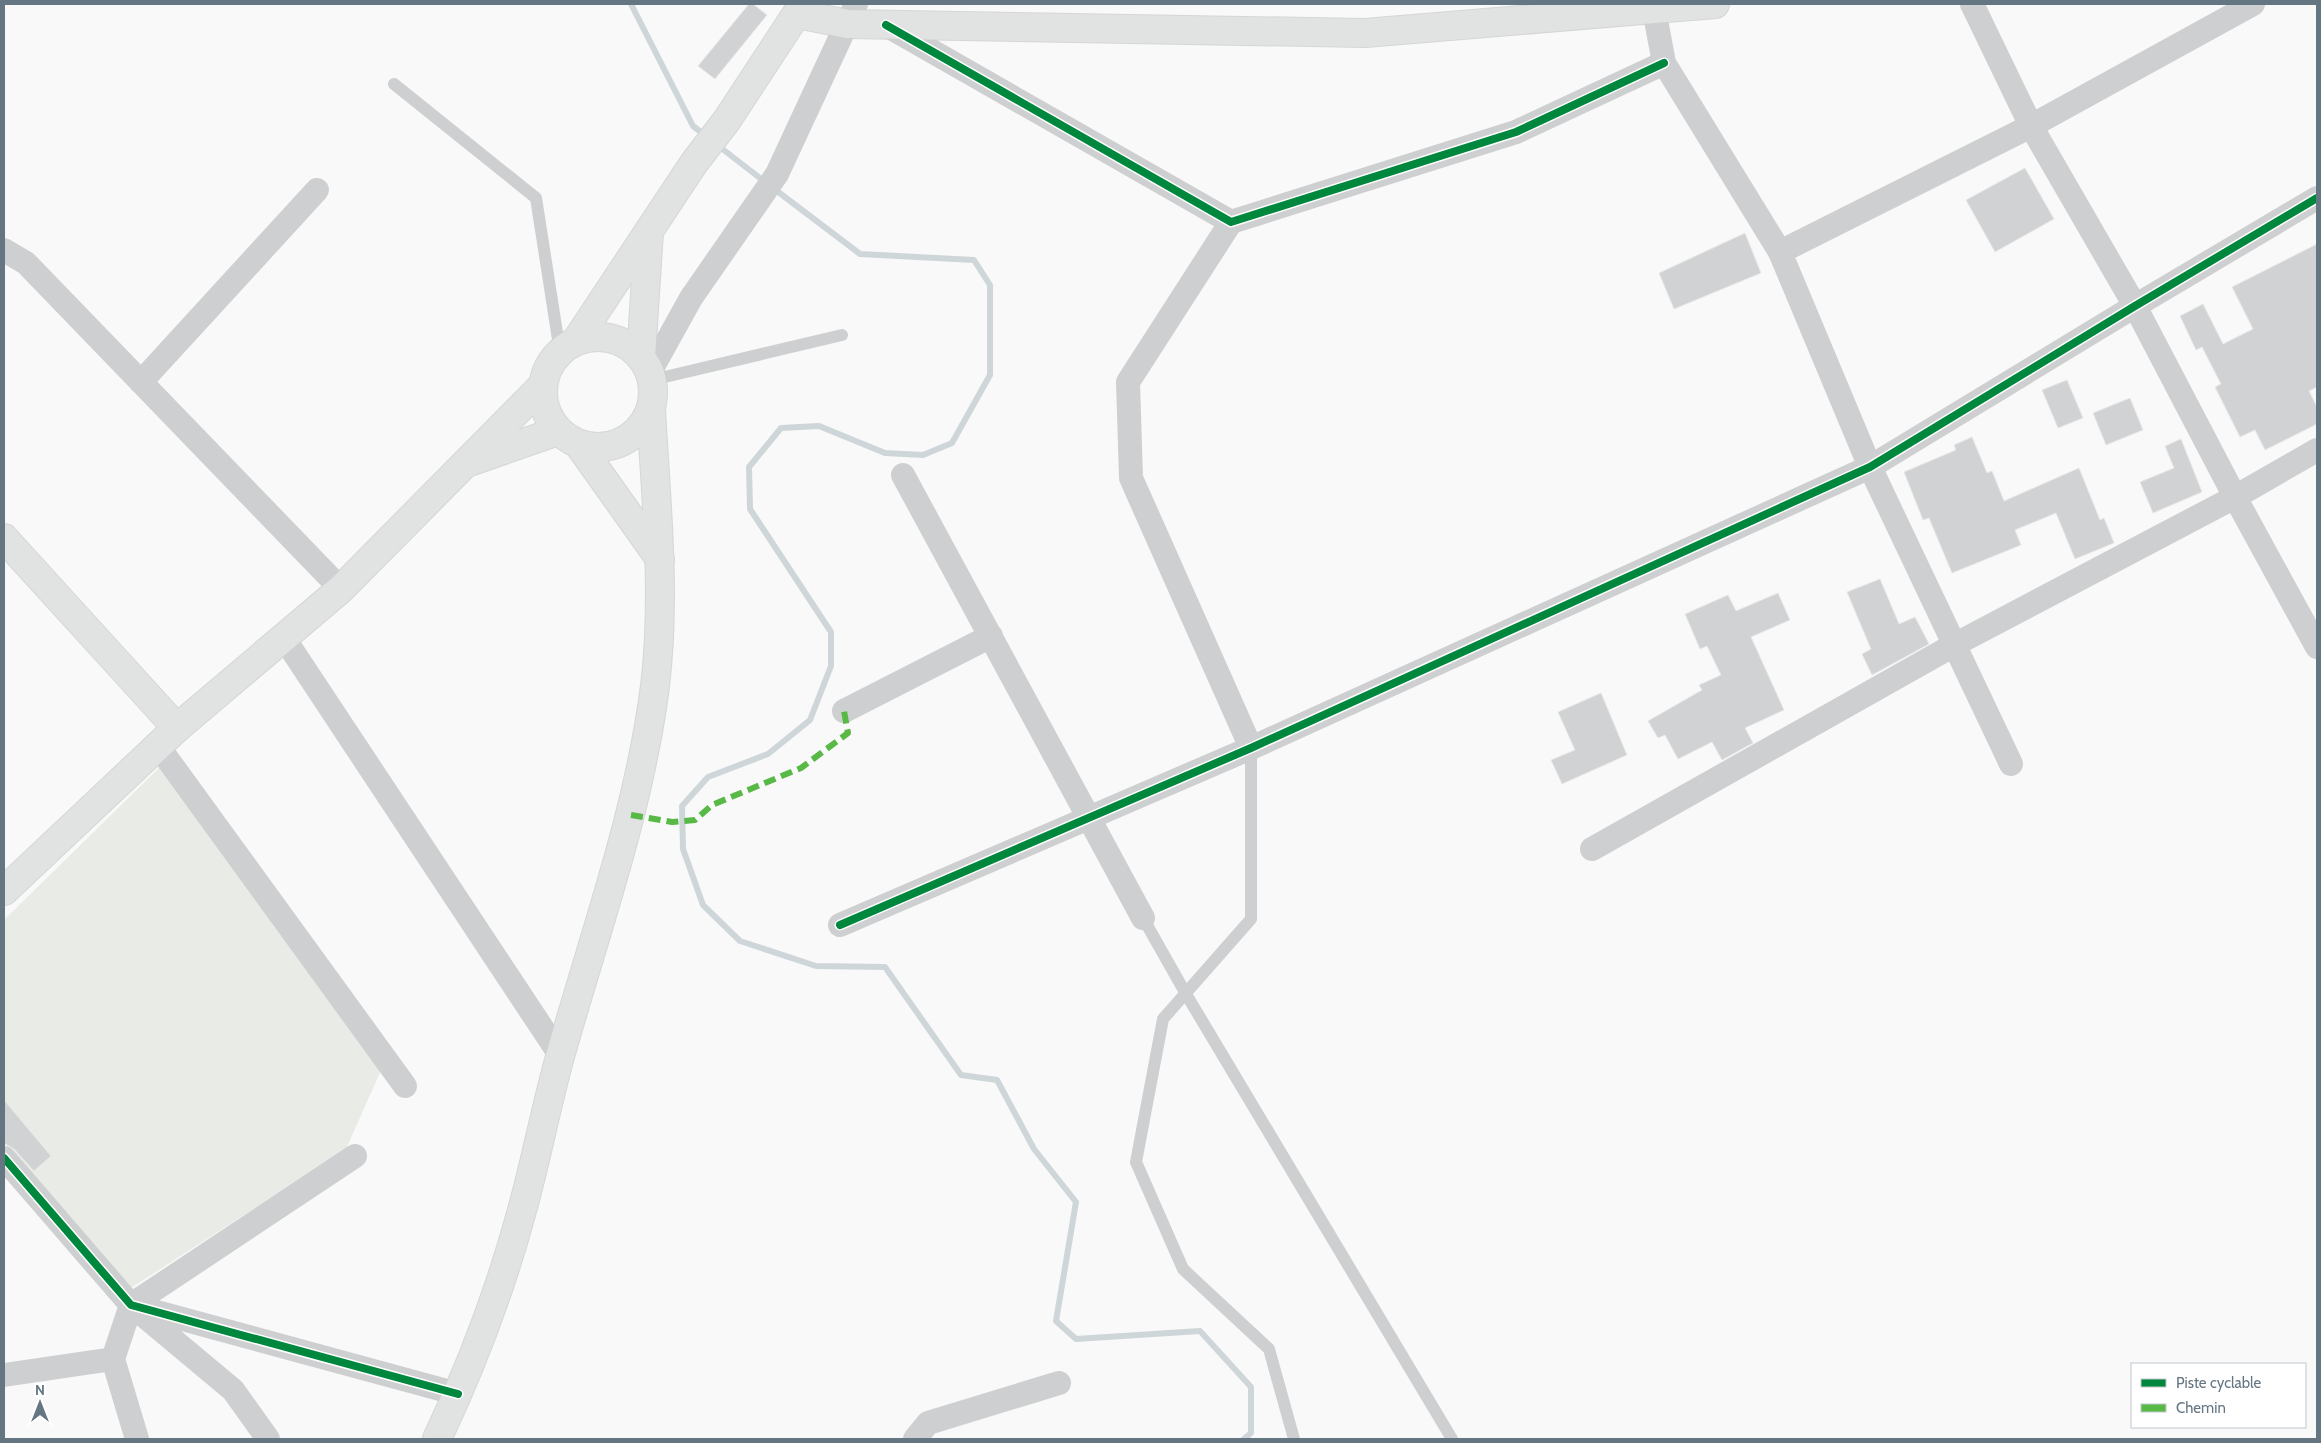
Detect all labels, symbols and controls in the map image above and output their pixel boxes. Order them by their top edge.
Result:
legend [2131,1363,2306,1428]
text: Piste cyclable [2176,1374,2262,1392]
north arrow [15,1378,65,1428]
text: N [35,1381,45,1399]
text: Chemin [2176,1399,2226,1417]

